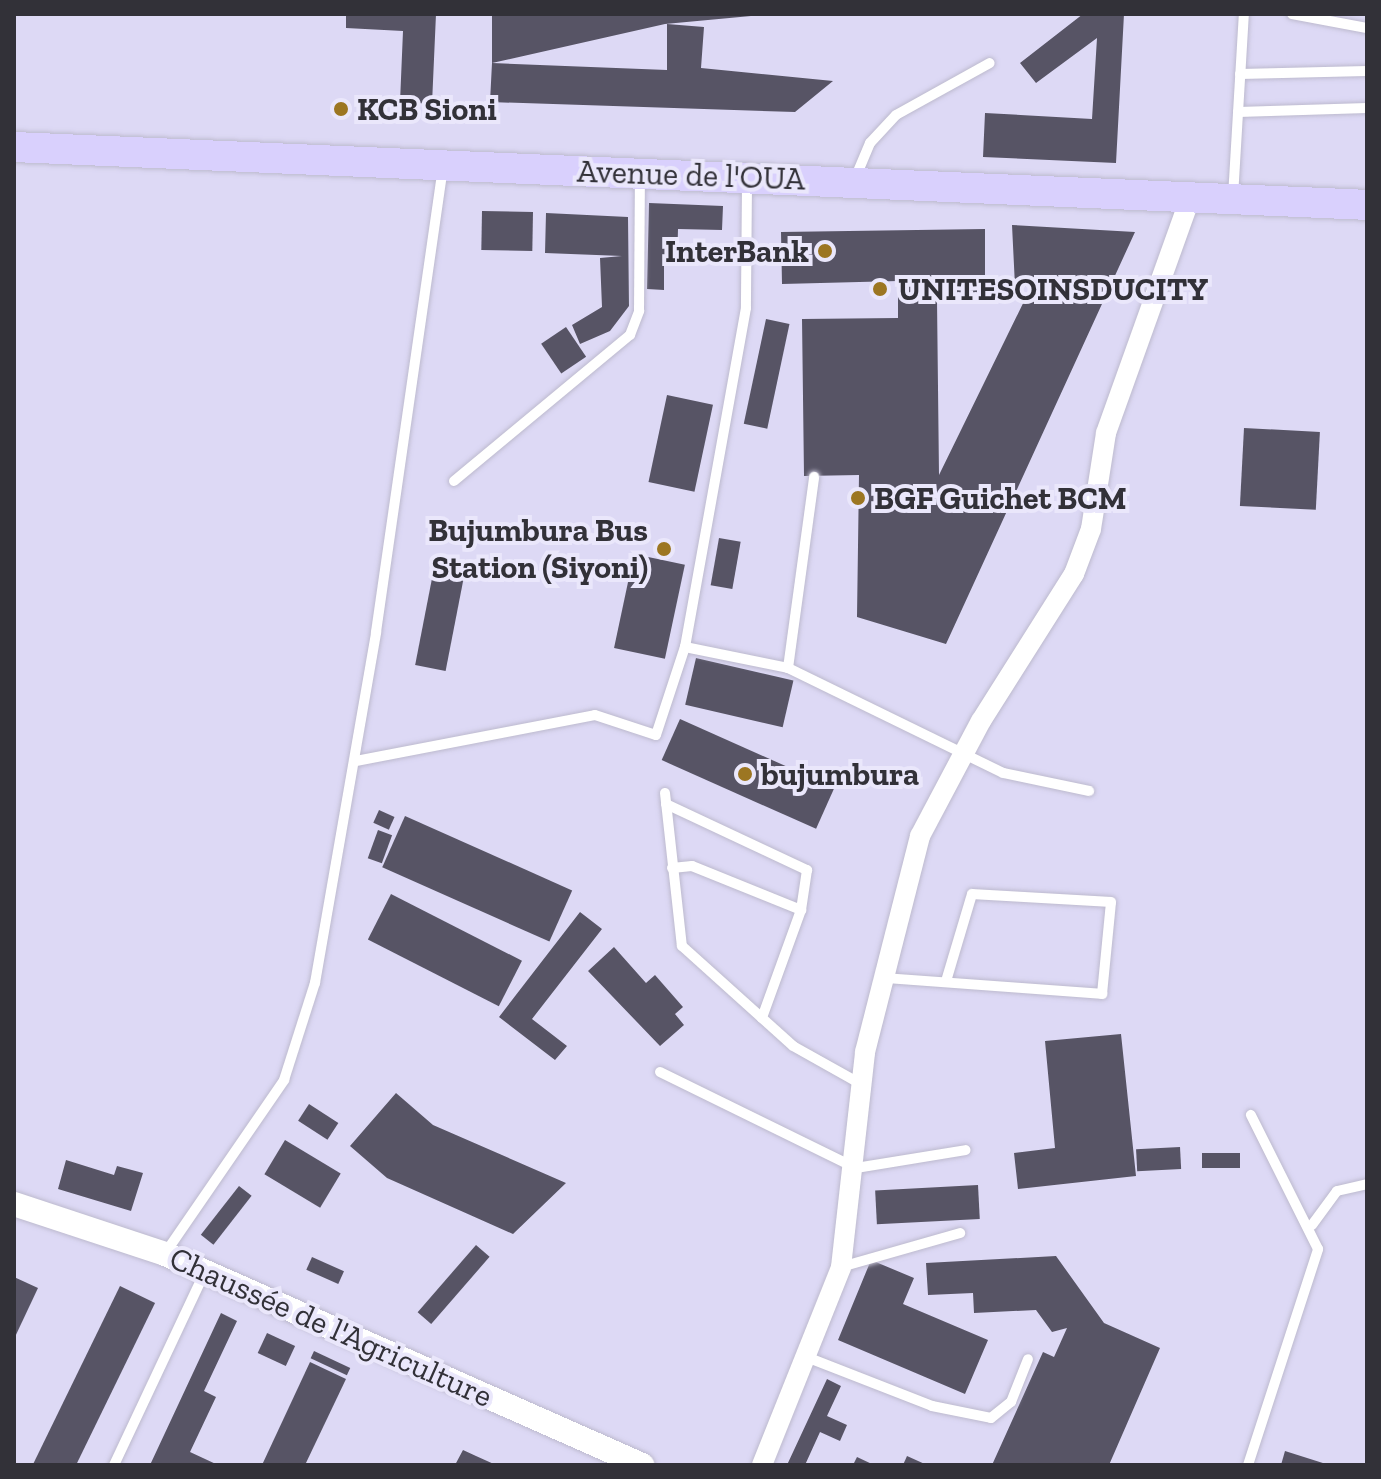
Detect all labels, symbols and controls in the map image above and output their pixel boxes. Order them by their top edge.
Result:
place label: KCB Sioni [357,90,497,128]
marker: KCB Sioni [332,100,350,118]
street label: Avenue de l'OUA [576,152,806,198]
place label: InterBank [665,232,809,270]
marker: InterBank [816,242,834,260]
place label: UNITESOINSDUCITY [898,270,1208,308]
marker: UNITESOINSDUCITY [869,278,891,300]
place label: BGF Guichet BCM [874,479,1127,517]
marker: BGF Guichet BCM [849,489,867,507]
place label: Bujumbura Bus Station (Siyoni) [428,512,648,587]
marker: Bujumbura Bus Station (Siyoni) [655,540,673,558]
place label: bujumbura [761,755,919,793]
marker: bujumbura [736,765,754,783]
street label: Chaussée de l'Agriculture [164,1238,498,1416]

